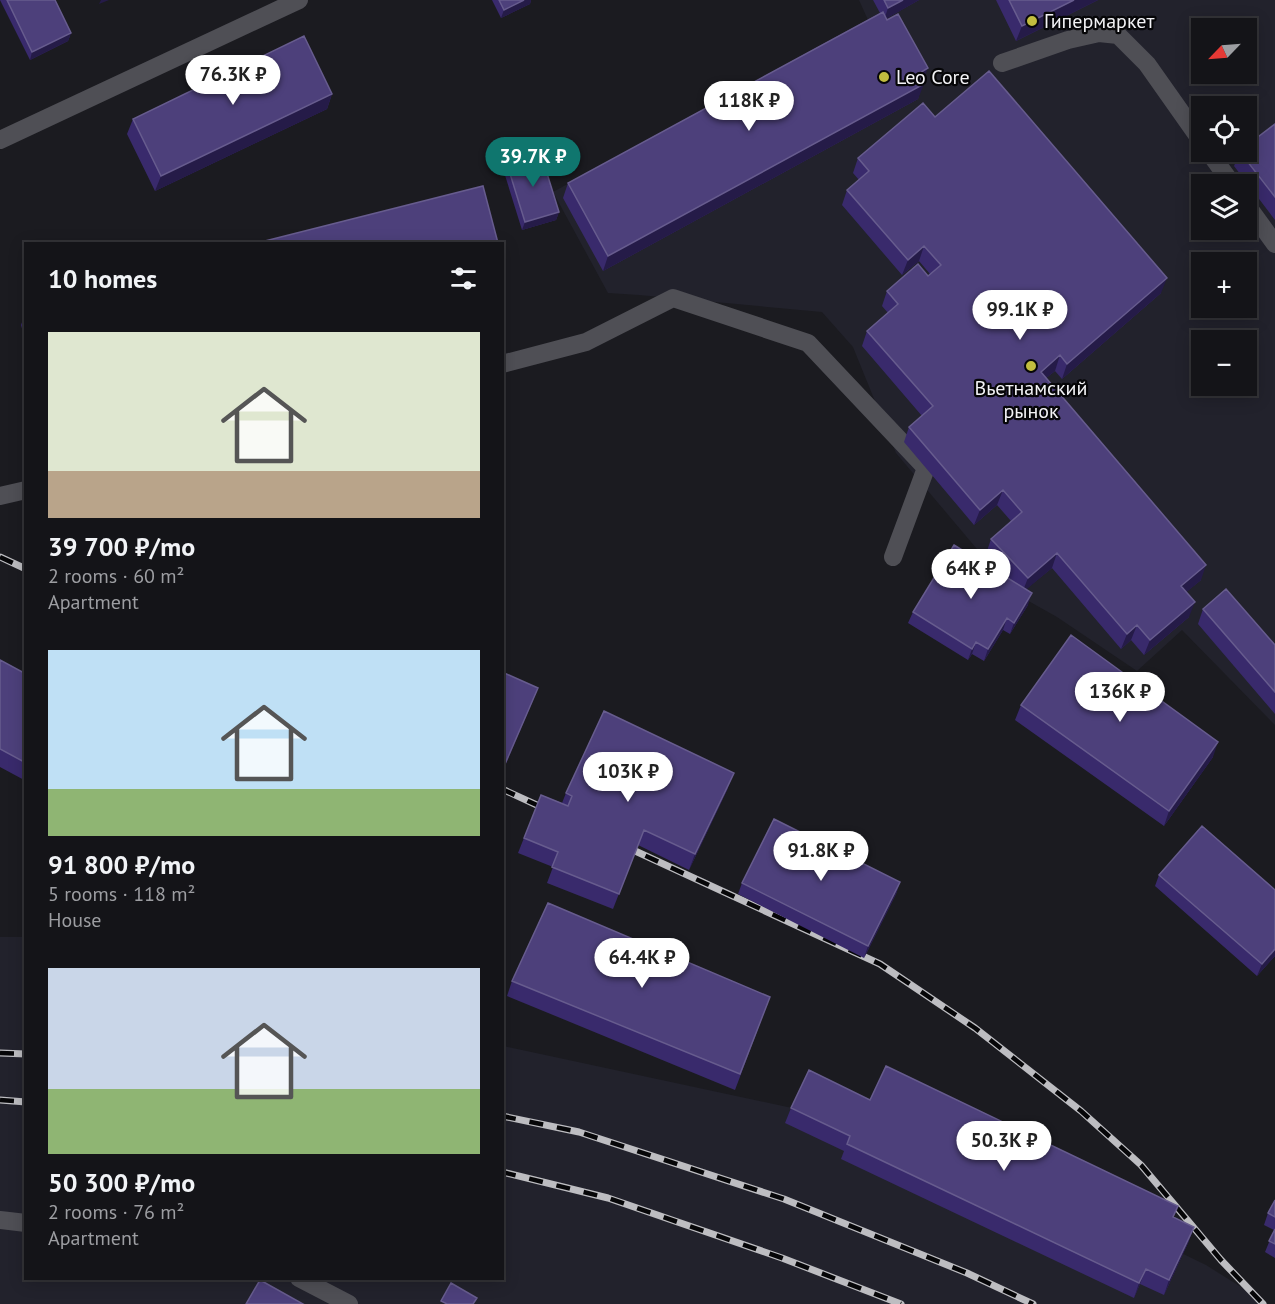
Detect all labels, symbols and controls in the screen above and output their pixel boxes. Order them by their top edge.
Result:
place label: Гипермаркет [1044,8,1154,34]
marker: Гипермаркет [1025,14,1039,28]
north arrow [1191,18,1257,84]
map controls [1191,18,1257,396]
pin: 76.3K ₽ [178,55,288,106]
text: 76.3K ₽ [199,61,267,87]
place label: Leo Core [896,64,970,90]
marker: Leo Core [877,70,891,84]
pin: 118K ₽ [700,81,798,132]
text: 118K ₽ [718,87,780,113]
button: locate [1191,96,1257,162]
pin: 39.7K ₽ [478,137,588,188]
text: 39.7K ₽ [499,143,567,169]
button: layers [1191,174,1257,240]
button: + [1191,252,1257,318]
text: 10 homes [48,262,157,295]
icon: filters [447,262,480,295]
pin: 99.1K ₽ [965,290,1075,341]
text: 99.1K ₽ [986,296,1054,322]
button: − [1191,330,1257,396]
marker: Вьетнамский рынок [1024,359,1038,373]
icon: home [210,371,318,479]
place label: Вьетнамский рынок [975,375,1087,424]
text: 39 700 ₽/mo [48,530,195,563]
pin: 64K ₽ [929,549,1013,600]
text: 64K ₽ [946,555,996,581]
text: 2 rooms · 60 m² [48,563,184,589]
text: Apartment [48,589,139,615]
pin: 136K ₽ [1071,672,1169,723]
text: 136K ₽ [1089,678,1151,704]
icon: home [210,689,318,797]
pin: 103K ₽ [579,752,677,803]
text: 103K ₽ [597,758,659,784]
pin: 91.8K ₽ [766,831,876,882]
text: 91.8K ₽ [787,837,855,863]
text: 91 800 ₽/mo [48,848,195,881]
text: 5 rooms · 118 m² [48,881,195,907]
text: House [48,907,102,933]
pin: 64.4K ₽ [587,938,697,989]
text: 64.4K ₽ [608,944,676,970]
icon: home [210,1007,318,1115]
pin: 50.3K ₽ [949,1121,1059,1172]
text: 50.3K ₽ [970,1127,1038,1153]
text: 50 300 ₽/mo [48,1166,195,1199]
text: 2 rooms · 76 m² [48,1199,184,1225]
text: Apartment [48,1225,139,1251]

